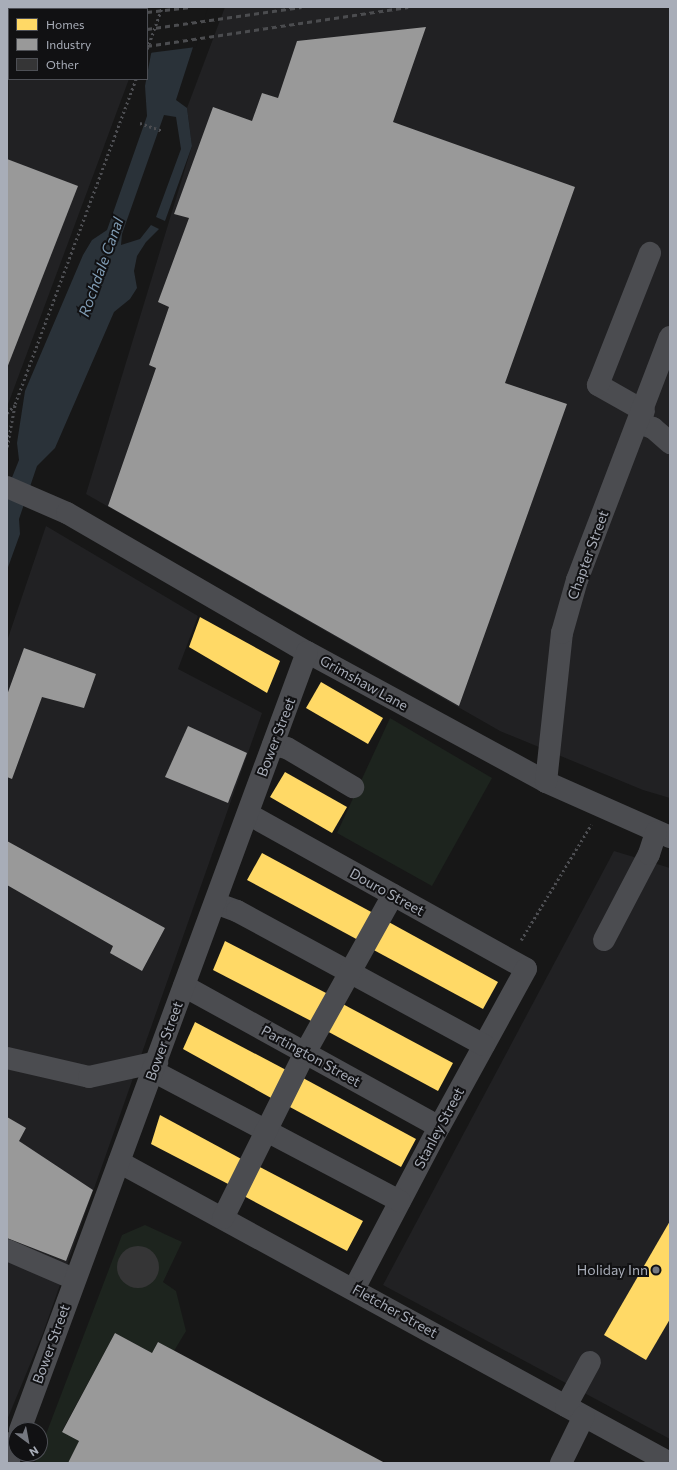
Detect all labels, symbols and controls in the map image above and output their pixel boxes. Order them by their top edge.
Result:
legend [8,8,148,80]
text: Homes [46,17,84,31]
text: Industry [46,37,91,51]
text: Other [46,57,79,71]
water label: Rochdale Canal [75,215,127,319]
street label: Chapter Street [564,508,612,602]
street label: Grimshaw Lane [317,652,411,714]
street label: Bower Street [253,695,299,779]
street label: Douro Street [347,865,427,919]
street label: Bower Street [142,999,186,1083]
street label: Partington Street [258,1022,364,1090]
street label: Stanley Street [411,1085,467,1171]
place label: Holiday Inn [577,1262,648,1278]
marker: Holiday Inn [651,1265,661,1275]
street label: Fletcher Street [350,1281,440,1341]
street label: Bower Street [29,1302,73,1386]
north arrow [8,1422,48,1462]
text: N [27,1444,41,1459]

